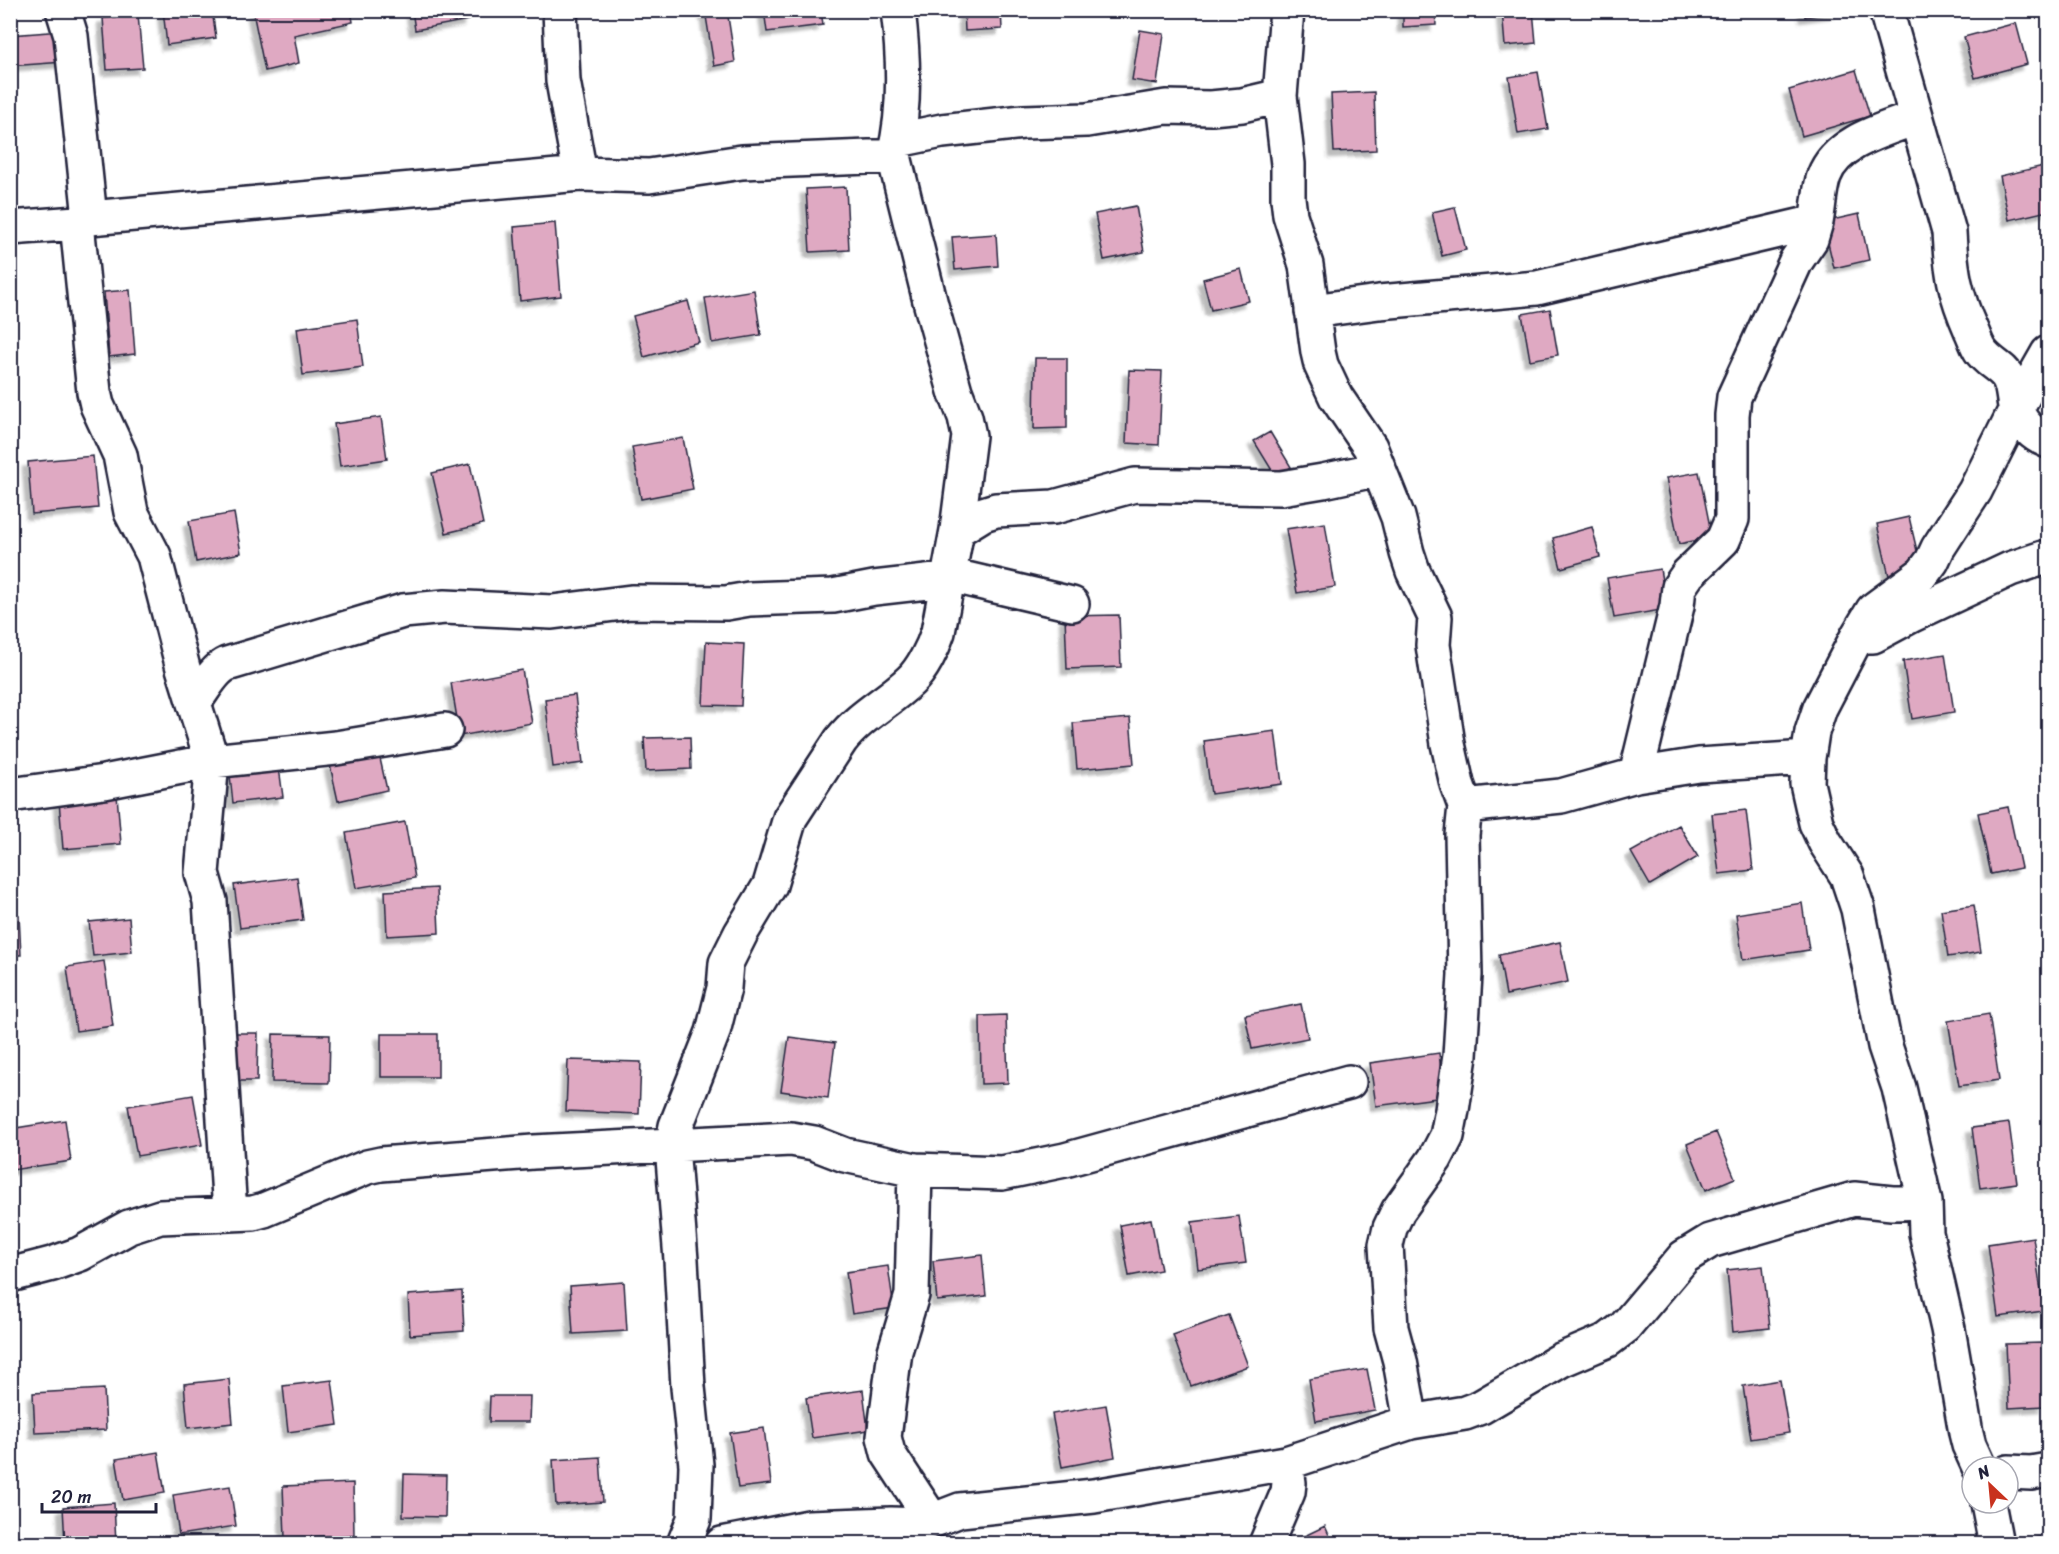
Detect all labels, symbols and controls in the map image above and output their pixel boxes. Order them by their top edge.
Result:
north arrow [1960,1455,2020,1515]
text: N [1971,1456,1996,1488]
scale bar [42,1476,156,1514]
text: 20 m [51,1481,91,1513]

